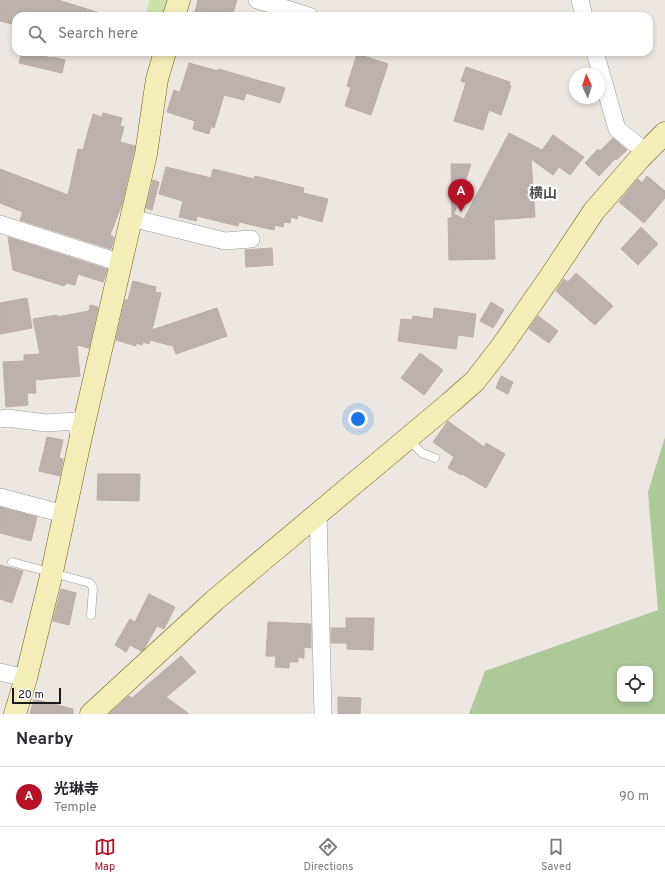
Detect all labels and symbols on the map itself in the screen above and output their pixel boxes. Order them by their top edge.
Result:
north arrow [569,68,605,104]
pin: A [448,179,474,212]
district label: 横山 [529,185,557,203]
your location [348,409,368,429]
scale bar [12,686,61,705]

